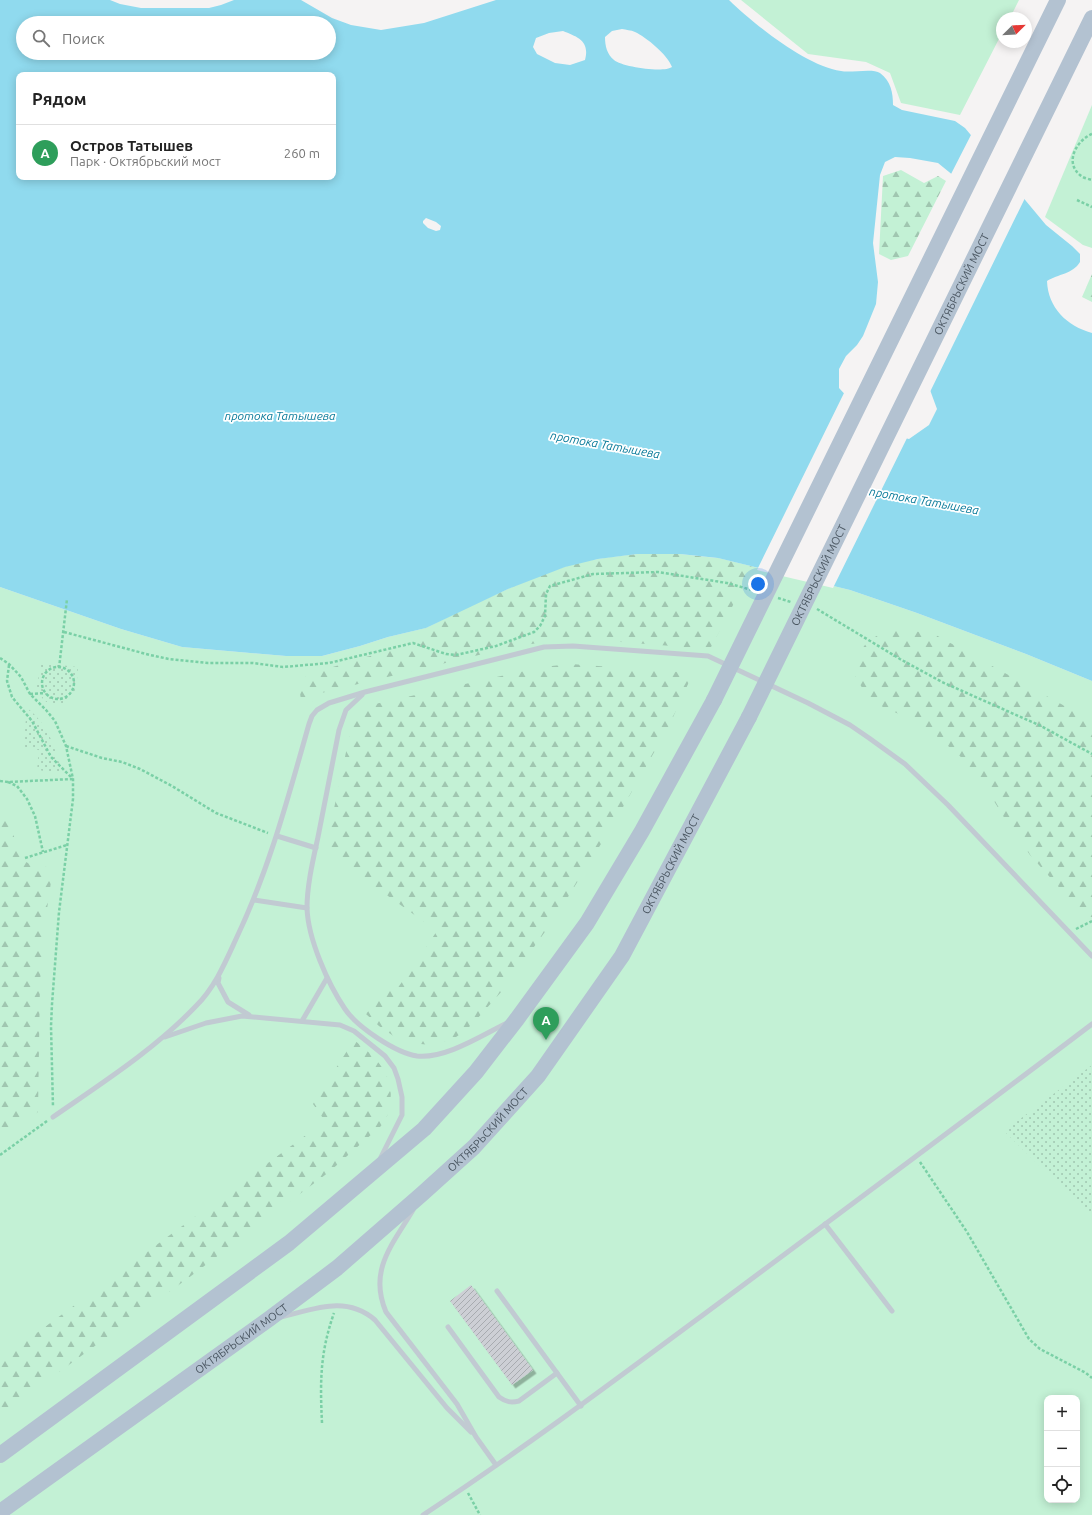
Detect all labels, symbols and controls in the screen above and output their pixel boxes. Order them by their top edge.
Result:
north arrow [996,12,1032,48]
search box [16,16,336,60]
icon: search [30,27,52,49]
text: Поиск [62,30,105,47]
text: Рядом [32,89,87,108]
text: Остров Татышев [70,137,193,154]
text: A [40,146,50,160]
text: 260 m [284,146,320,160]
text: Парк · Октябрьский мост [70,154,221,168]
street label: ОКТЯБРЬСКИЙ МОСТ [931,232,991,337]
water label: протока Татышева [224,409,336,422]
water label: протока Татышева [549,428,661,461]
water label: протока Татышева [868,484,980,517]
street label: ОКТЯБРЬСКИЙ МОСТ [789,523,848,628]
your location [748,574,768,594]
street label: ОКТЯБРЬСКИЙ МОСТ [639,812,702,916]
pin: A [533,1007,559,1040]
street label: ОКТЯБРЬСКИЙ МОСТ [445,1085,531,1174]
street label: ОКТЯБРЬСКИЙ МОСТ [193,1301,290,1376]
map controls [1044,1395,1080,1503]
button: + [1044,1395,1080,1431]
button: − [1044,1431,1080,1467]
button: locate [1044,1467,1080,1503]

